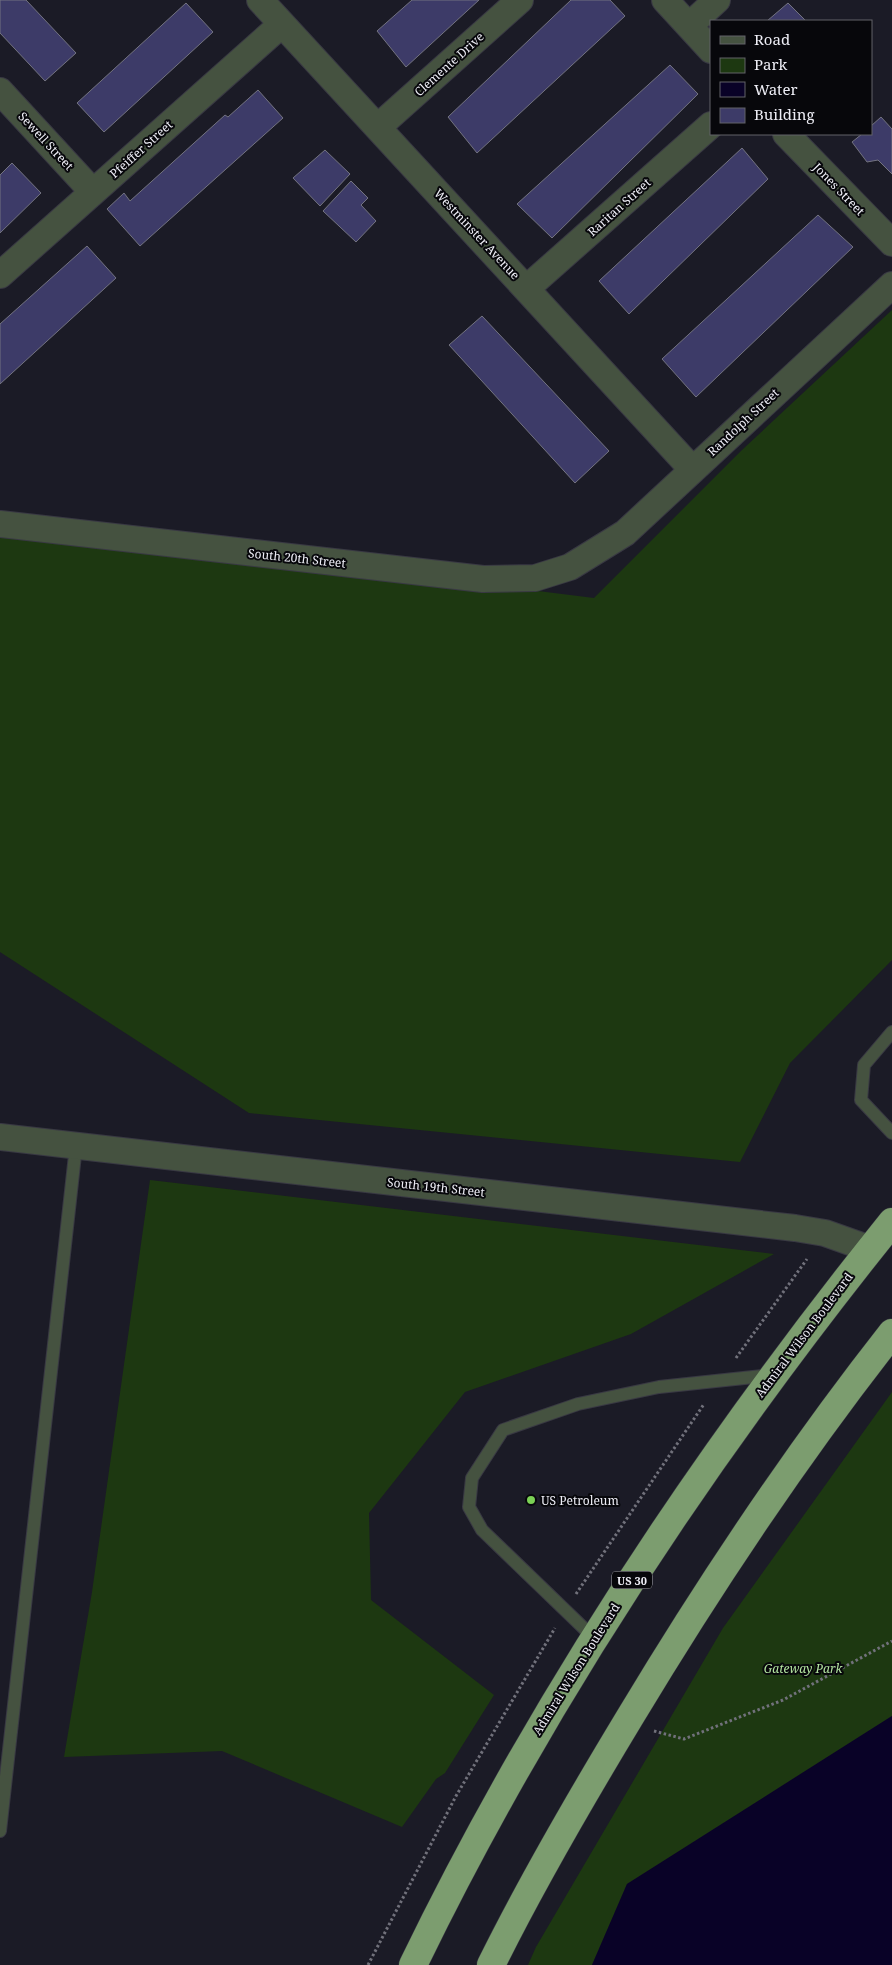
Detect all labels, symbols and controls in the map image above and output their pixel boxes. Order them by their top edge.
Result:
legend [710,20,872,135]
street label: Clemente Drive [410,28,488,100]
text: Road [754,29,790,49]
text: Park [754,54,788,74]
text: Water [754,79,797,99]
text: Building [754,104,815,124]
street label: Sewell Street [15,108,77,174]
street label: Pfeiffer Street [106,116,176,182]
street label: Jones Street [809,158,869,219]
street label: Raritan Street [584,174,654,240]
street label: Westminster Avenue [430,185,524,283]
street label: Randolph Street [704,384,782,460]
street label: South 20th Street [247,544,347,572]
street label: South 19th Street [386,1173,486,1201]
street label: Admiral Wilson Boulevard [751,1269,857,1401]
place label: US Petroleum [541,1492,619,1509]
marker: US Petroleum [525,1494,537,1506]
road number: US 30 [612,1572,652,1588]
street label: Admiral Wilson Boulevard [528,1599,624,1738]
park label: Gateway Park [764,1660,844,1677]

